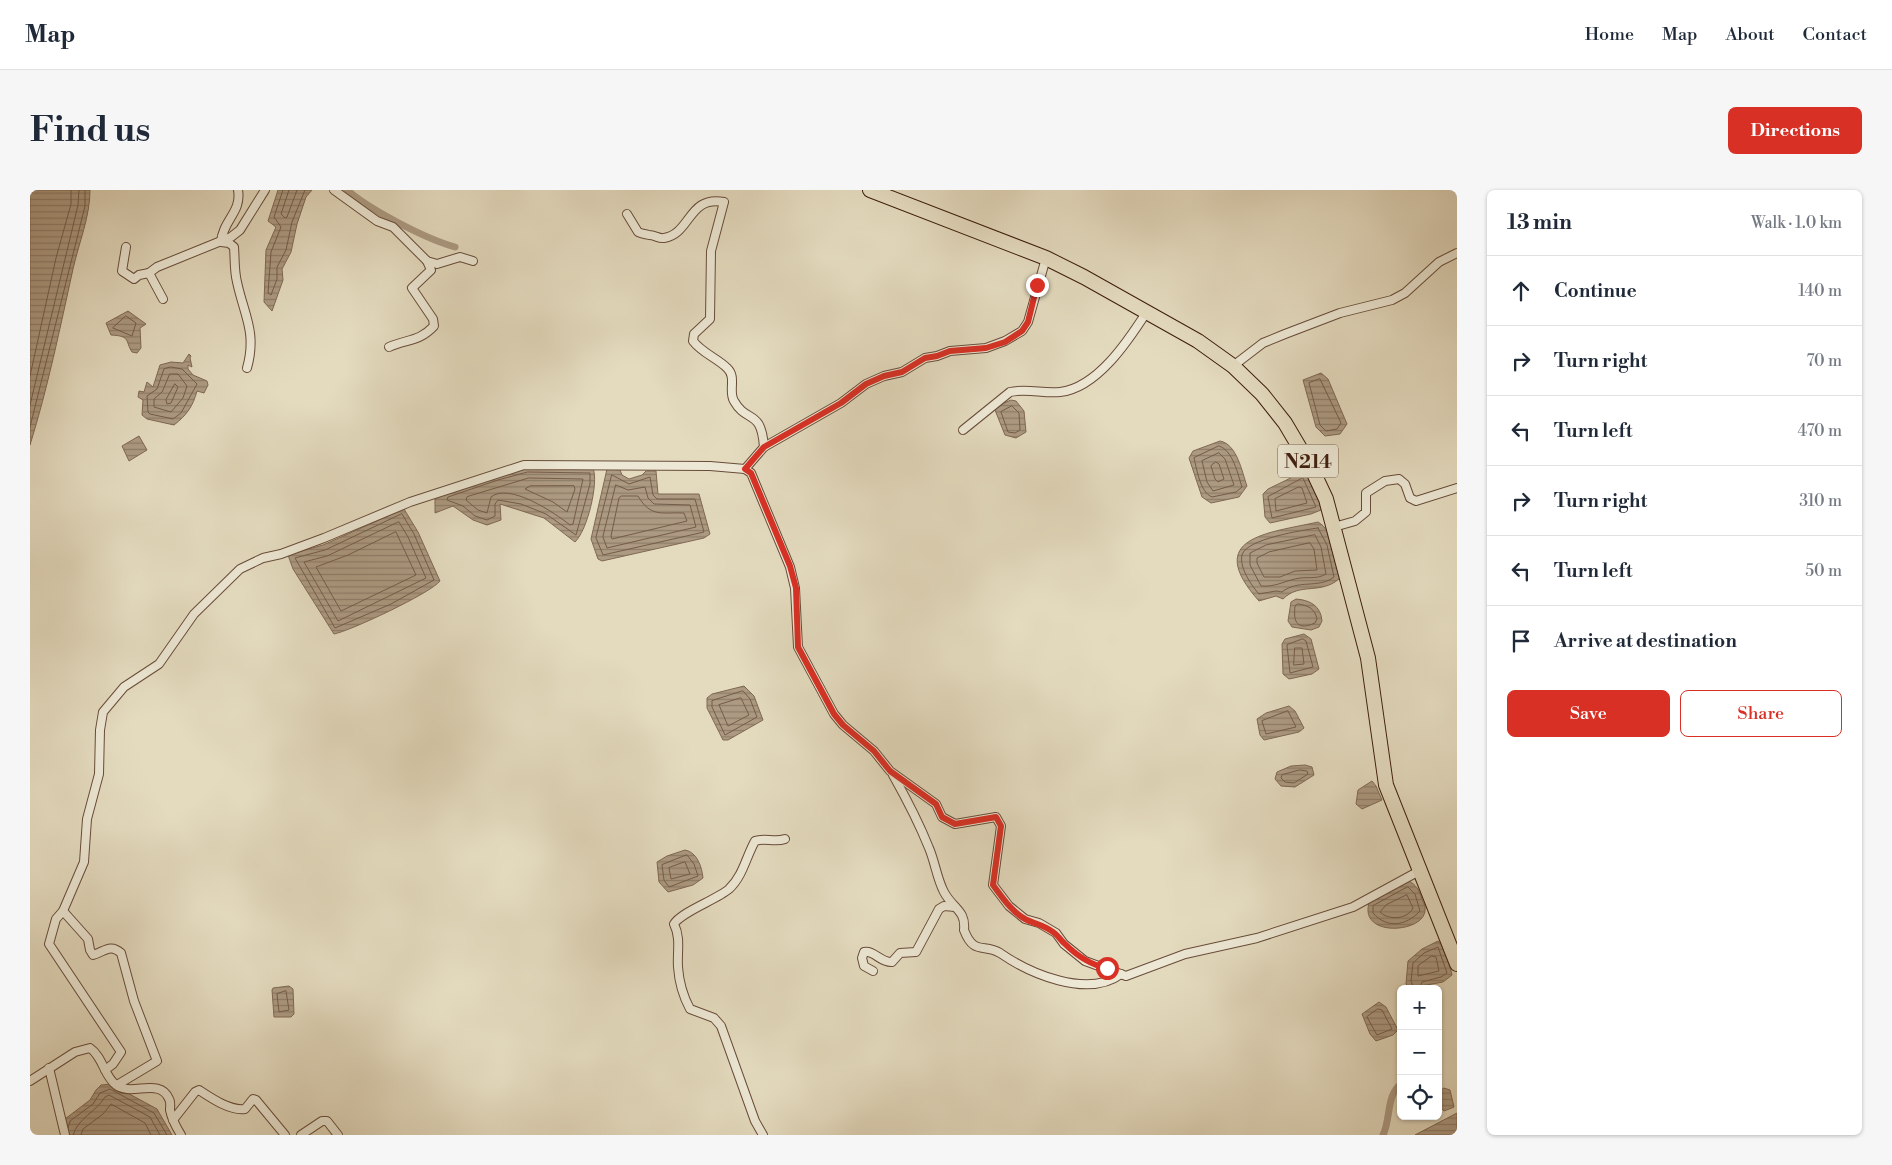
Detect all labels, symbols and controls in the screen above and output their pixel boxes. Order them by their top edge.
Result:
text: Map [25,20,75,50]
text: Home [1585,23,1634,46]
text: Map [1662,23,1698,46]
text: About [1726,23,1775,46]
text: Contact [1803,23,1867,46]
button: Directions [1728,107,1862,154]
text: Find us [30,109,150,152]
text: 13 min [1507,210,1572,236]
text: Walk · 1.0 km [1751,213,1842,233]
route end [1026,274,1049,297]
icon: ahead [1507,277,1535,305]
text: Continue [1554,279,1637,303]
text: 140 m [1798,281,1842,301]
icon: right [1507,347,1535,375]
text: Turn right [1554,349,1647,373]
text: 70 m [1806,351,1842,371]
icon: left [1507,417,1535,445]
text: Turn left [1554,419,1633,443]
text: 470 m [1798,421,1842,441]
road number: N214 [1278,445,1338,478]
icon: right [1507,487,1535,515]
text: Turn right [1554,489,1647,513]
text: 310 m [1799,491,1842,511]
icon: left [1507,557,1535,585]
text: Turn left [1554,559,1633,583]
text: 50 m [1805,561,1842,581]
icon: arrive [1507,627,1535,655]
text: Arrive at destination [1554,629,1737,653]
button: Save [1507,690,1670,737]
button: Share [1680,690,1842,737]
route start [1096,957,1119,980]
map controls [1397,985,1442,1120]
button: + [1397,985,1442,1030]
button: − [1397,1030,1442,1075]
button: locate [1397,1075,1442,1120]

